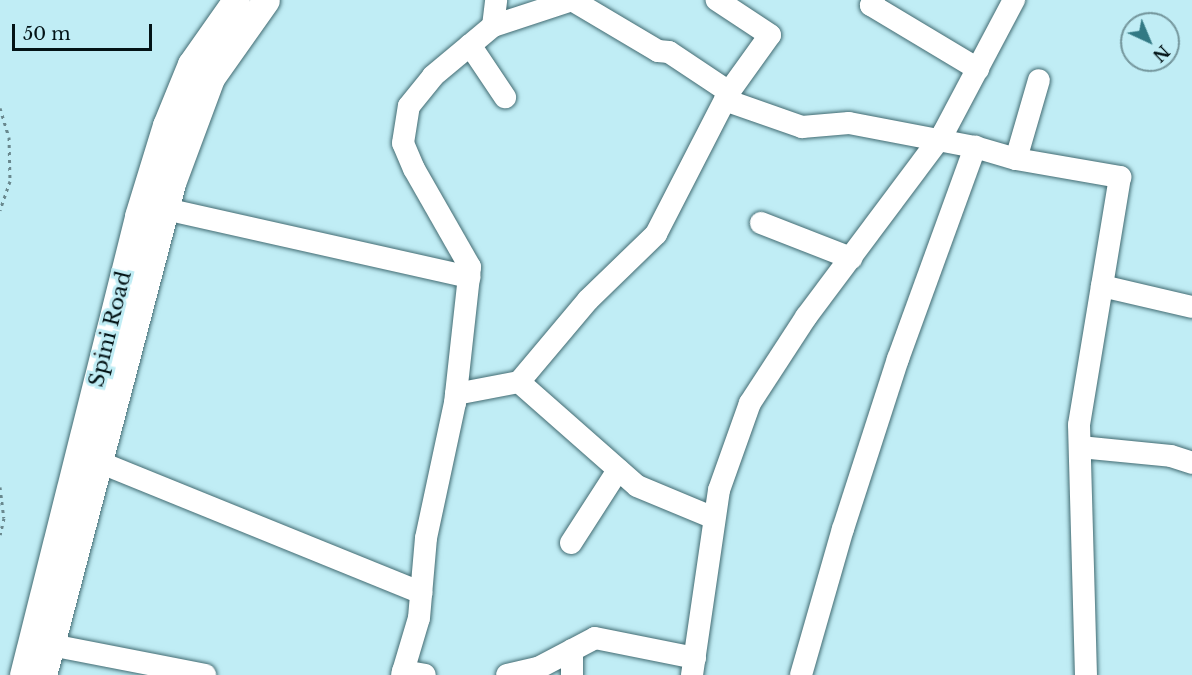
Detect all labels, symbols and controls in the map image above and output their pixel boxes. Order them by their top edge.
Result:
scale bar [15,12,154,50]
north arrow [1120,12,1180,72]
text: 50 m [23,23,71,45]
text: N [1149,41,1173,66]
street label: Spini Road [83,269,137,389]

